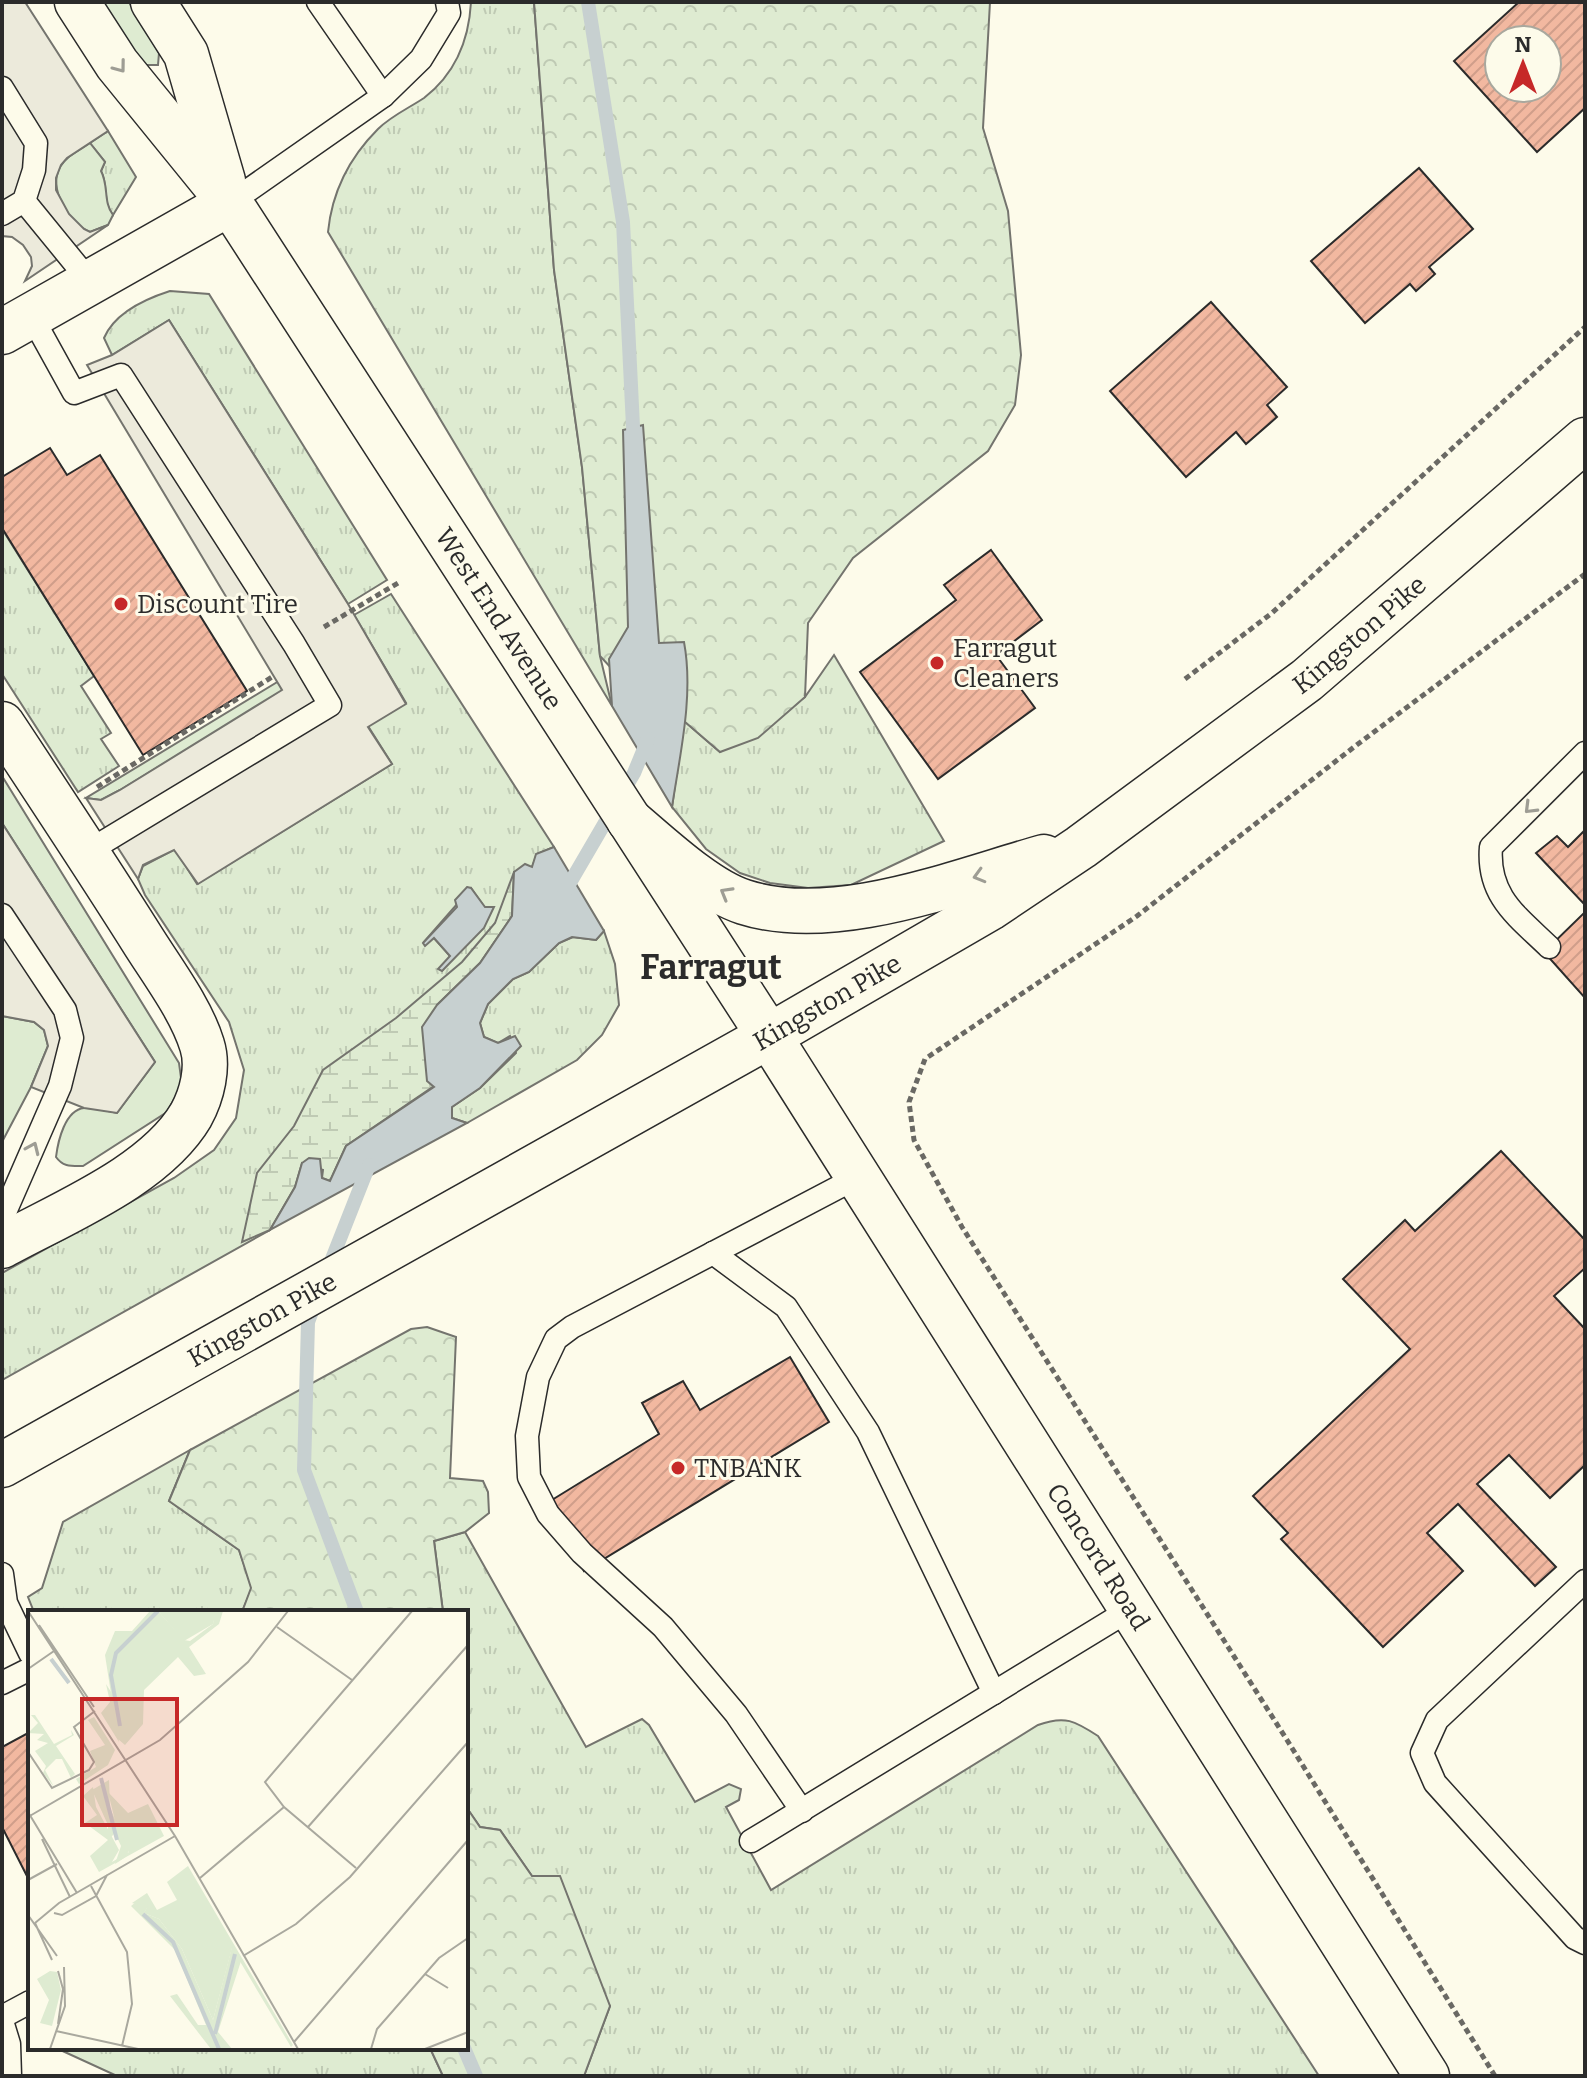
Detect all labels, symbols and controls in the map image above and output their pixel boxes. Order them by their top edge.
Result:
north arrow [1483,24,1563,104]
text: N [1515,31,1532,58]
one-way arrow [111,58,125,73]
street label: West End Avenue [429,522,569,715]
street label: Kingston Pike [1287,569,1432,701]
place label: Discount Tire [137,589,298,620]
marker: Discount Tire [112,595,130,613]
place label: Farragut Cleaners [953,633,1059,694]
marker: Farragut Cleaners [928,654,946,672]
one-way arrow [1525,799,1539,813]
one-way arrow [972,866,986,883]
one-way arrow [720,887,735,903]
district label: Farragut [640,947,782,988]
street label: Kingston Pike [748,947,907,1057]
one-way arrow [24,1142,40,1156]
street label: Kingston Pike [182,1266,342,1374]
place label: TNBANK [694,1453,802,1484]
marker: TNBANK [669,1459,687,1477]
street label: Concord Road [1040,1477,1156,1636]
inset map [28,1610,468,2050]

